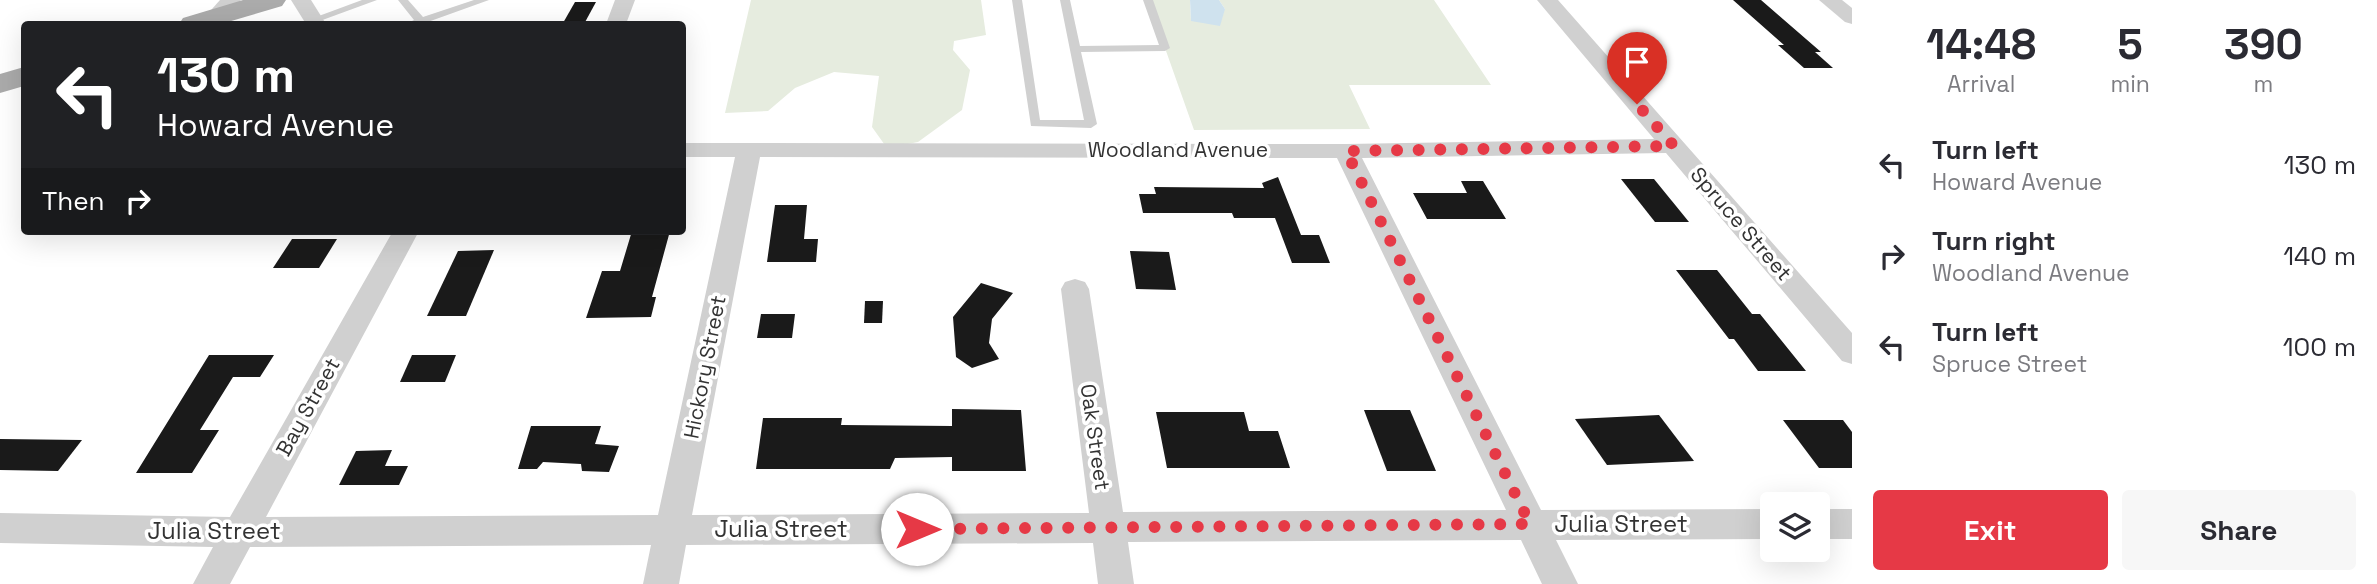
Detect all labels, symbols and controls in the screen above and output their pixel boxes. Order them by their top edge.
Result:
text: 14:48 [1926,18,2036,71]
text: 5 [2118,18,2143,71]
text: 390 [2224,18,2303,71]
pin [1607,32,1667,104]
icon: arrive [1618,43,1656,81]
text: 130 m [157,44,295,106]
icon: left [42,49,133,140]
text: Arrival [1947,69,2015,99]
text: min [2110,69,2150,99]
text: m [2254,69,2273,99]
text: Howard Avenue [157,105,394,145]
text: Turn left [1932,133,2039,167]
street label: Woodland Avenue [1088,136,1268,163]
icon: left [1873,146,1911,184]
text: 130 m [2284,148,2356,182]
street label: Spruce Street [1685,161,1798,286]
text: Howard Avenue [1932,167,2102,197]
icon: right [119,182,157,220]
text: Then [42,184,105,218]
text: Turn right [1932,224,2056,258]
icon: right [1873,237,1911,275]
text: 140 m [2283,239,2356,273]
text: Woodland Avenue [1932,258,2130,288]
street label: Hickory Street [677,293,732,441]
text: Turn left [1932,315,2039,349]
icon: left [1873,328,1911,366]
text: 100 m [2283,330,2356,364]
text: Spruce Street [1932,349,2087,379]
street label: Bay Street [270,353,346,461]
street label: Oak Street [1075,382,1116,492]
button: Exit [1873,490,2108,570]
button: Share [2122,490,2356,570]
position arrow [880,492,954,566]
map controls [1760,492,1830,562]
button: layers [1760,492,1830,562]
street label: Julia Street [1554,508,1688,539]
street label: Julia Street [714,513,848,544]
street label: Julia Street [147,515,281,546]

